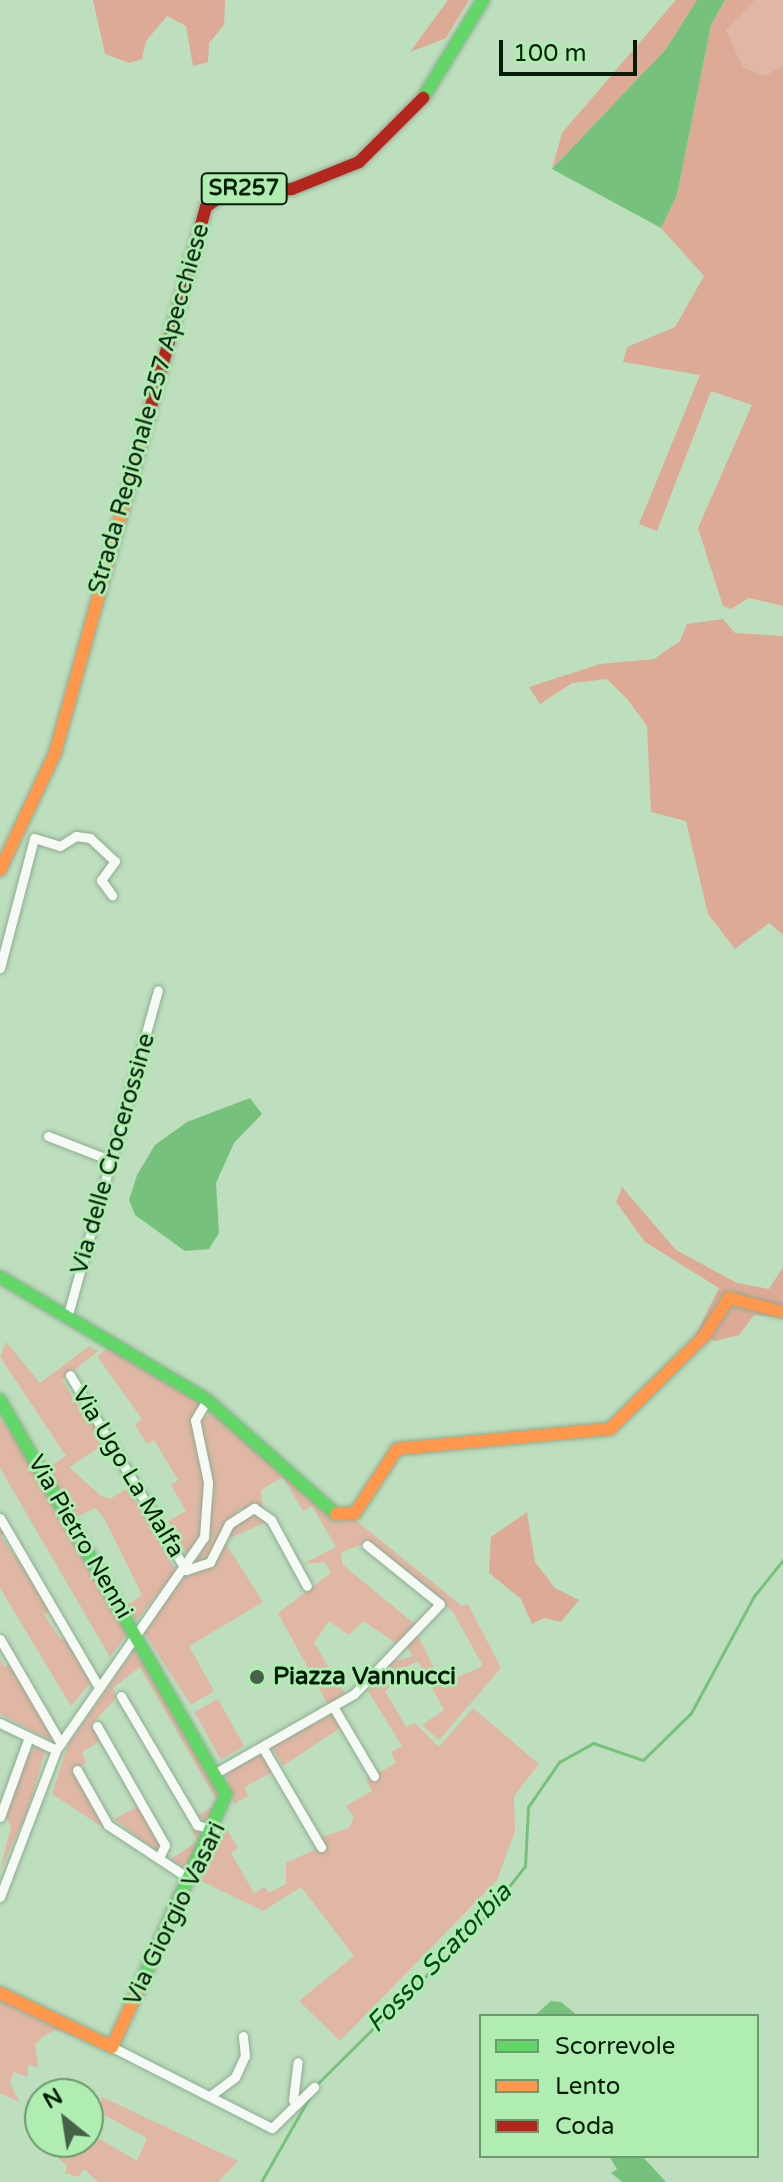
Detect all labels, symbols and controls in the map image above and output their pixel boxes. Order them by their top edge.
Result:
scale bar [503,24,641,74]
text: 100 m [513,39,587,68]
road number: SR257 [200,171,288,207]
street label: Strada Regionale 257 Apecchiese [82,220,216,598]
street label: Via delle Crocerossine [65,1030,161,1278]
street label: Via Ugo La Malfa [66,1381,190,1563]
street label: Via Pietro Nenni [21,1450,139,1624]
place label: Piazza Vannucci [273,1663,456,1691]
marker: Piazza Vannucci [248,1668,266,1686]
street label: Via Giorgio Vasari [118,1818,232,2010]
water label: Fosso Scatorbia [360,1877,518,2039]
legend [479,2014,759,2158]
text: Scorrevole [555,2032,675,2061]
text: Lento [555,2072,620,2101]
north arrow [24,2078,104,2158]
text: N [39,2083,67,2115]
text: Coda [555,2112,615,2141]

